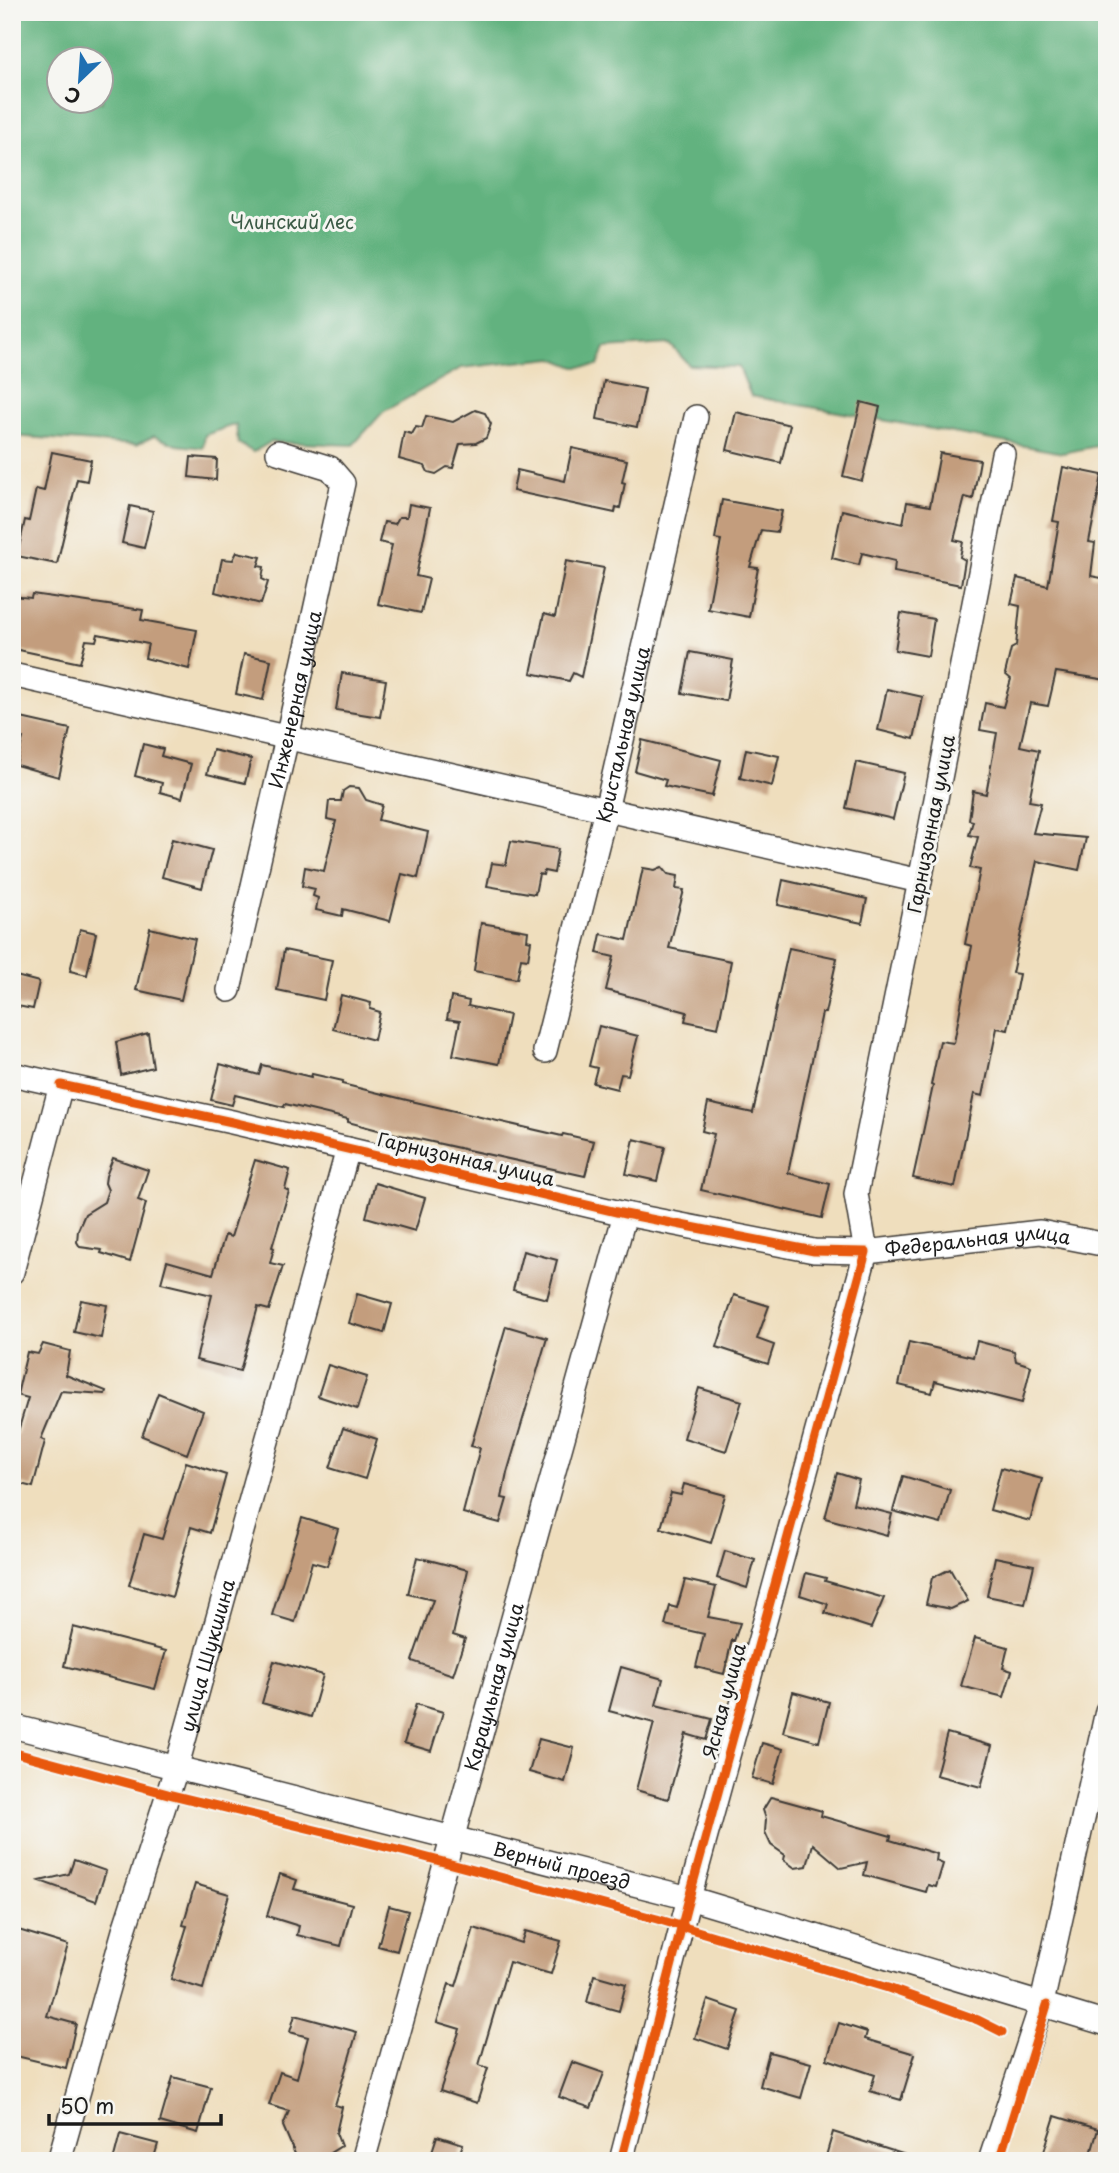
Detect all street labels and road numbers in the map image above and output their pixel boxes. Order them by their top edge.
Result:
street label: Инженерная улица [261,608,328,791]
street label: Кристальная улица [588,643,656,826]
street label: Гарнизонная улица [899,732,961,915]
street label: Гарнизонная улица [375,1124,558,1192]
street label: Федеральная улица [883,1216,1073,1263]
street label: улица Шукшина [172,1576,241,1735]
street label: Караульная улица [457,1599,530,1774]
street label: Ясная улица [694,1640,752,1762]
street label: Верный проезд [490,1834,633,1896]

